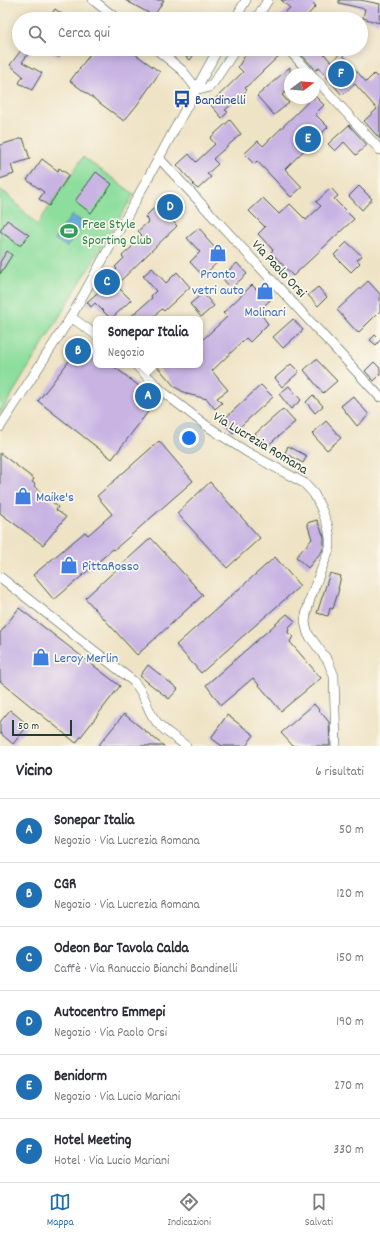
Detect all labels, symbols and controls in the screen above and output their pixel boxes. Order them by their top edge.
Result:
search box [12,12,368,56]
icon: search [26,23,48,45]
text: Cerca qui [58,23,110,45]
pin: F [328,59,354,89]
north arrow [284,68,320,104]
bus stop icon: Bandinelli [172,89,192,109]
place label: Bandinelli [195,91,246,111]
pin: E [295,124,321,154]
pin: D [157,192,183,222]
place label: Free Style Sporting Club [82,215,152,251]
sports icon: Free Style Sporting Club [59,221,79,241]
street label: Via Paolo Orsi [246,236,311,303]
shop icon: Pronto vetri auto [208,243,228,263]
place label: Pronto vetri auto [192,265,244,301]
pin: C [94,267,120,297]
shop icon: Molinari [255,281,275,301]
place label: Molinari [244,303,286,323]
popup [93,316,203,368]
text: Sonepar Italia [108,322,188,344]
pin: B [65,336,91,366]
text: Negozio [108,344,145,363]
pin: A [135,381,161,411]
street label: Via Lucrezia Romana [209,407,312,480]
your location [179,428,199,448]
shop icon: Maike's [13,486,33,506]
place label: Maike's [36,488,74,508]
shop icon: PittaRosso [59,555,79,575]
place label: PittaRosso [82,557,139,577]
shop icon: Leroy Merlin [31,647,51,667]
place label: Leroy Merlin [54,649,118,669]
scale bar [12,718,72,737]
text: 50 m [18,719,39,735]
text: Vicino [16,760,53,784]
text: 6 risultati [315,763,364,782]
text: Sonepar Italia [54,810,134,832]
text: A [25,821,33,840]
text: 50 m [339,821,364,840]
text: Negozio · Via Lucrezia Romana [54,832,200,851]
text: CGR [54,874,76,896]
text: B [26,885,32,904]
text: 120 m [336,885,364,904]
text: Negozio · Via Lucrezia Romana [54,896,200,915]
text: Odeon Bar Tavola Calda [54,938,189,960]
text: C [26,949,32,968]
text: 150 m [336,949,364,968]
text: Caffè · Via Ranuccio Bianchi Bandinelli [54,960,237,979]
text: Autocentro Emmepi [54,1002,165,1024]
text: D [26,1013,32,1032]
text: 190 m [336,1013,364,1032]
text: Negozio · Via Paolo Orsi [54,1024,167,1043]
text: Benidorm [54,1066,107,1088]
text: E [26,1077,32,1096]
text: 270 m [334,1077,364,1096]
text: Negozio · Via Lucio Mariani [54,1088,180,1107]
text: Hotel Meeting [54,1130,131,1152]
text: F [26,1141,32,1160]
text: 330 m [333,1141,364,1160]
text: Hotel · Via Lucio Mariani [54,1152,169,1171]
tab: Mappa [47,1191,74,1231]
tab: Indicazioni [168,1191,211,1231]
tab: Salvati [305,1191,333,1231]

